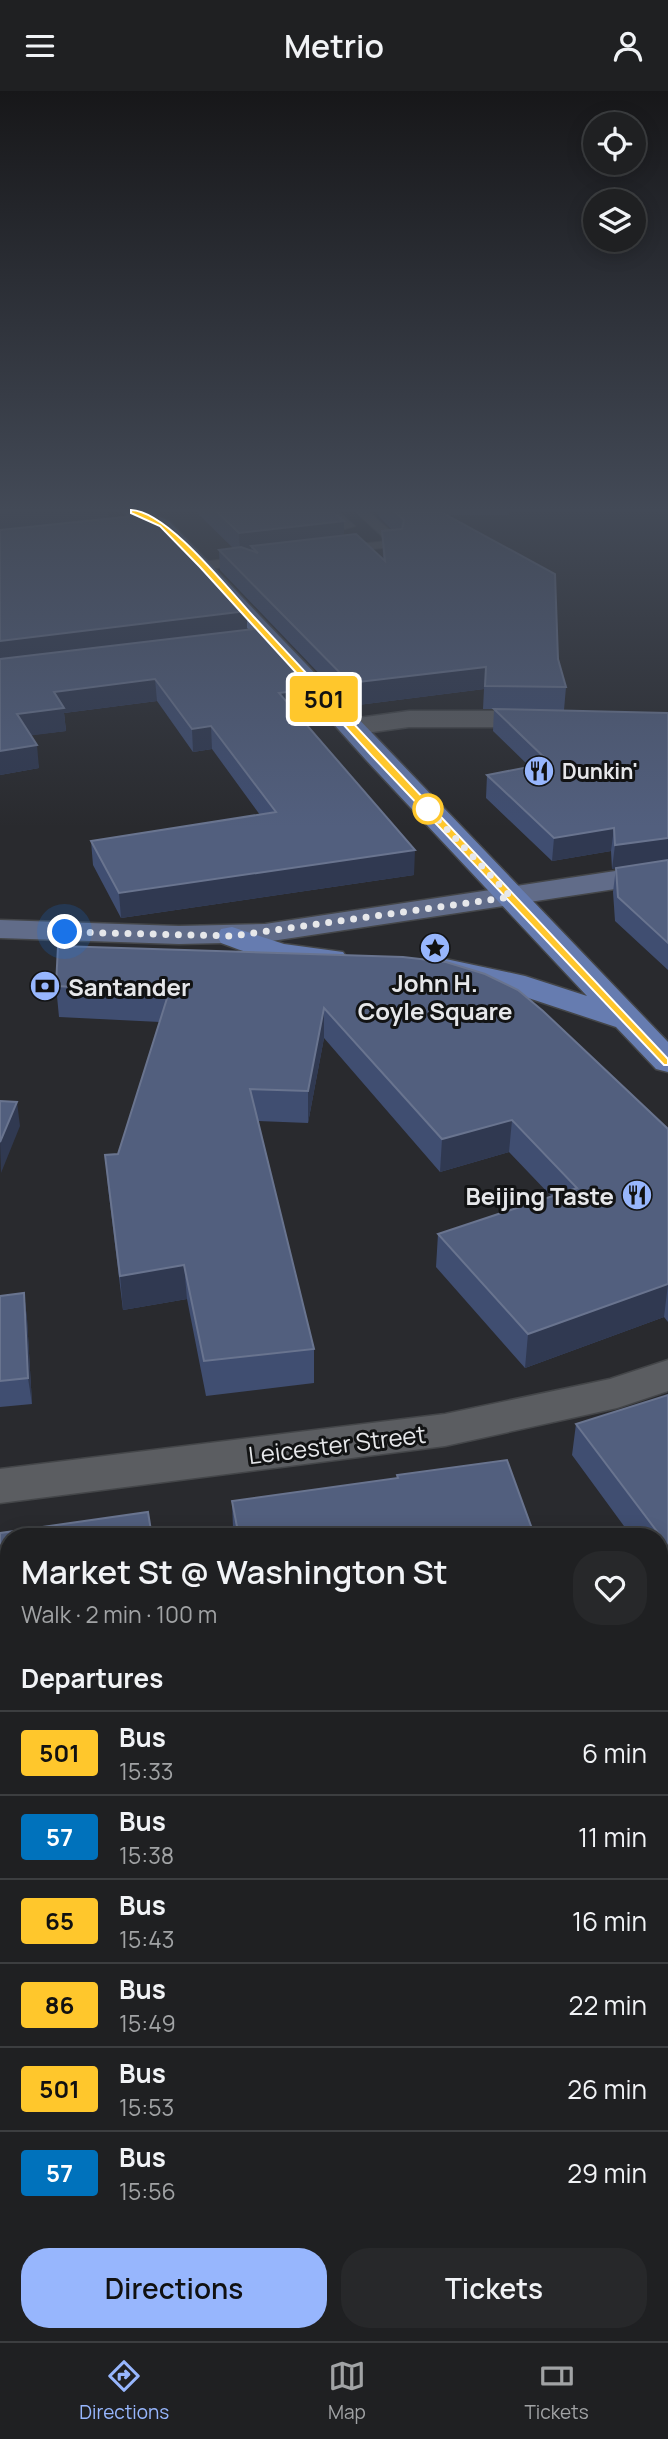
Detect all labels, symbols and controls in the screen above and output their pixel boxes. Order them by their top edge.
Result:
text: Metrio [284,24,384,68]
icon: menu [21,27,59,65]
icon: person [609,27,647,65]
map controls [583,112,646,252]
button: locate [583,112,646,175]
button: layers [583,189,646,252]
line badge: 501 [284,676,364,722]
text: 501 [304,682,344,715]
restaurant icon: Dunkin' [522,754,556,788]
place label: Dunkin' [562,757,638,785]
unlabelled marker [413,794,443,824]
your location [47,914,82,949]
place icon: John H. Coyle Square [418,931,452,965]
place label: John H. Coyle Square [358,966,512,1027]
bank icon: Santander [28,969,62,1003]
place label: Santander [68,970,190,1003]
restaurant icon: Beijing Taste [620,1178,654,1212]
place label: Beijing Taste [466,1179,614,1212]
street label: Leicester Street [246,1417,428,1471]
text: Market St @ Washington St [21,1549,448,1594]
button: heart [573,1551,647,1625]
text: Walk · 2 min · 100 m [21,1598,217,1630]
text: Departures [21,1660,163,1696]
text: Bus [119,1719,166,1755]
text: 6 min [582,1735,647,1771]
text: 501 [39,1736,80,1769]
text: 15:33 [119,1755,174,1787]
text: Bus [119,1803,166,1839]
text: 11 min [578,1819,647,1855]
text: 57 [46,1820,73,1853]
text: 15:38 [119,1839,174,1871]
text: Bus [119,1887,166,1923]
text: 16 min [572,1903,647,1939]
text: 65 [45,1904,74,1937]
text: 15:43 [119,1923,174,1955]
text: Bus [119,1971,166,2007]
text: 22 min [569,1987,647,2023]
text: 86 [45,1988,74,2021]
text: 15:49 [119,2007,176,2039]
text: Bus [119,2055,166,2091]
text: 26 min [567,2071,647,2107]
text: 501 [39,2072,80,2105]
text: 15:53 [119,2091,174,2123]
text: Bus [119,2139,166,2175]
text: 29 min [567,2155,647,2191]
text: 57 [46,2156,73,2189]
text: 15:56 [119,2175,176,2207]
button: Directions [21,2248,327,2328]
button: Tickets [341,2248,647,2328]
tab: Directions [79,2357,169,2425]
tab: Map [328,2357,366,2425]
tab: Tickets [524,2357,589,2425]

